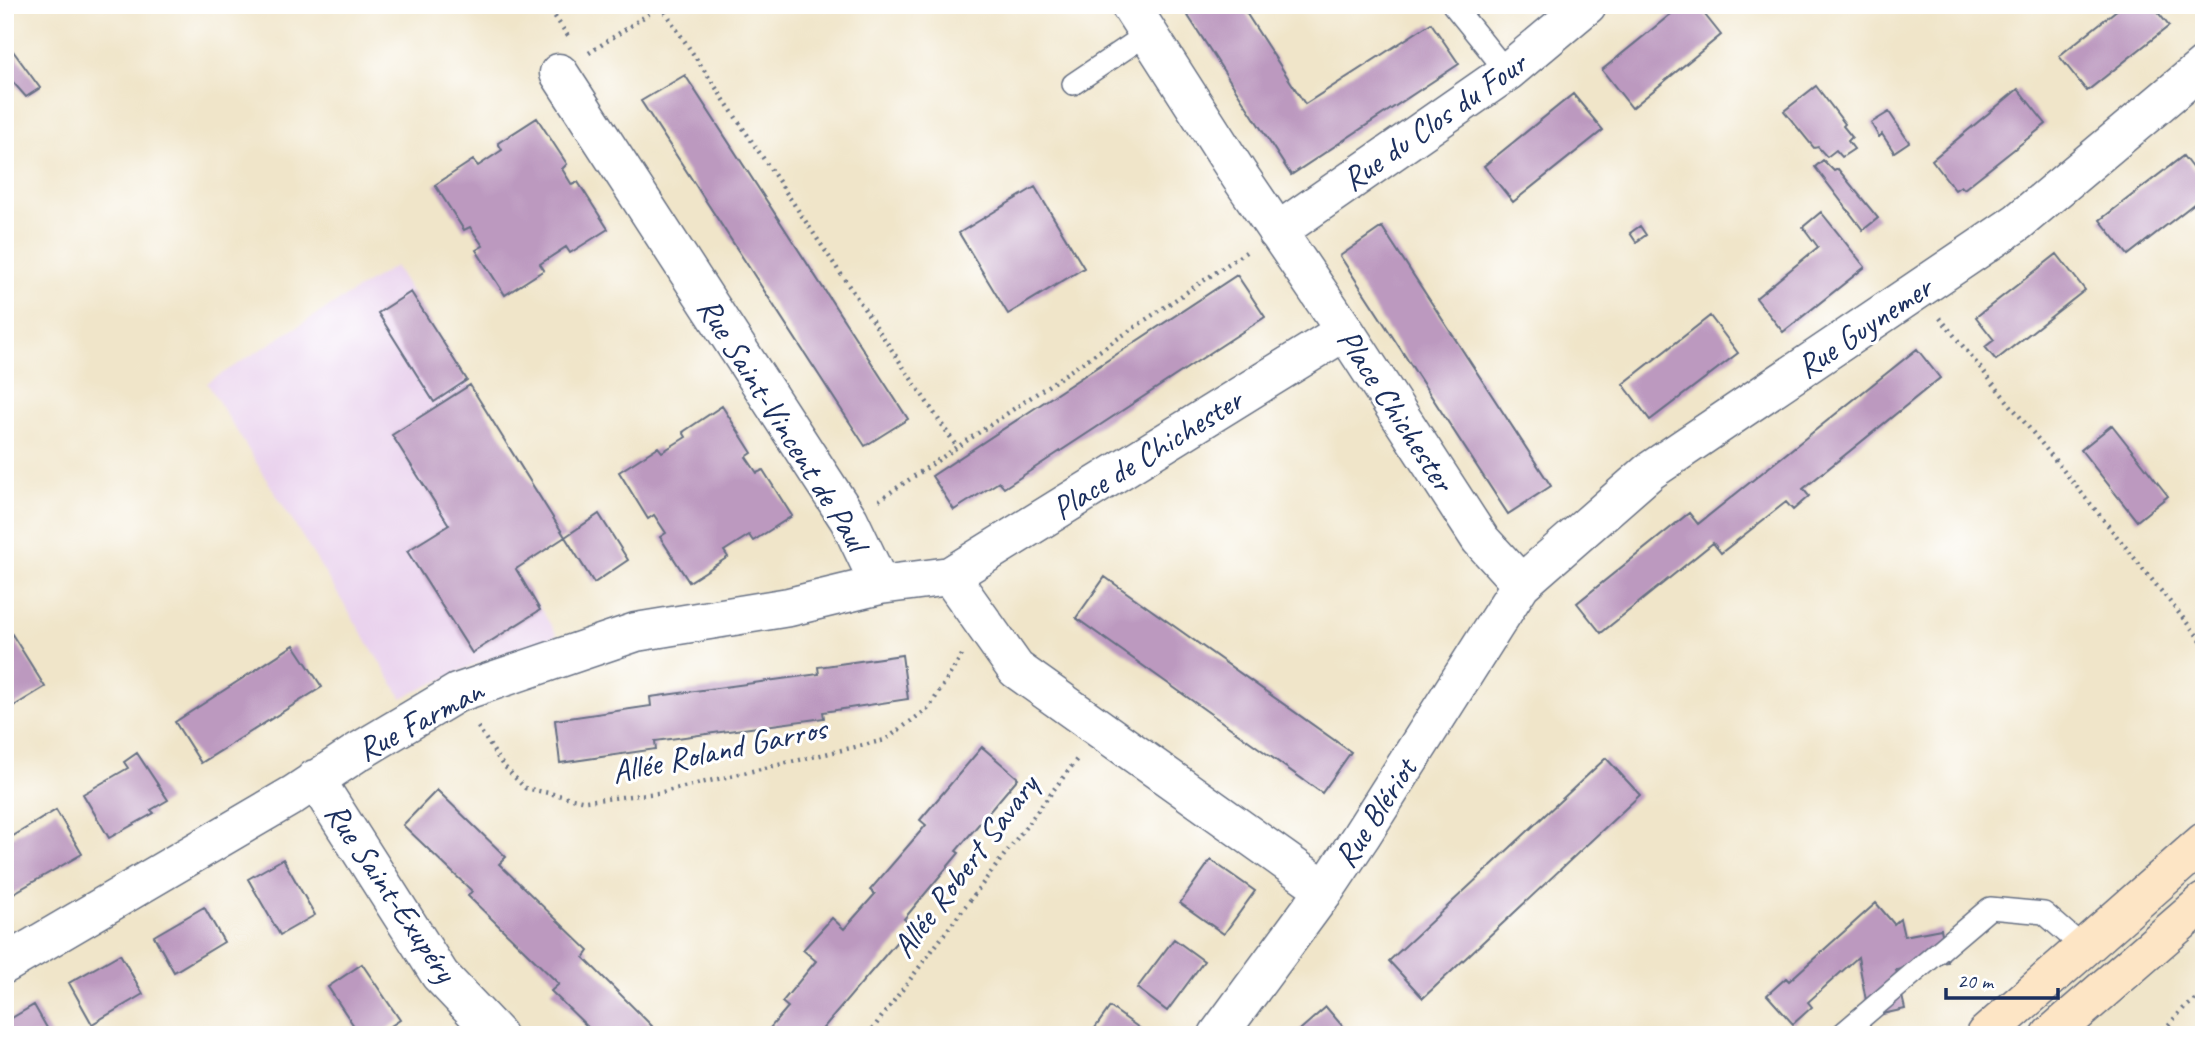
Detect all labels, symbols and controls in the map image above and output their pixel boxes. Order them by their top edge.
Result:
street label: Rue du Clos du Four [1334,41,1536,200]
street label: Rue Guynemer [1788,265,1942,388]
street label: Rue Saint-Vincent de Paul [688,289,881,563]
street label: Place Chichester [1328,321,1465,501]
street label: Place de Chichester [1044,377,1253,529]
street label: Rue Farman [350,668,492,771]
street label: Allée Roland Garros [608,706,833,793]
street label: Rue Blériot [1324,748,1427,875]
street label: Allée Robert Savary [882,764,1049,966]
street label: Rue Saint-Exupéry [316,794,468,992]
scale bar [1946,956,2058,1000]
text: 20 m [1957,968,1995,994]

